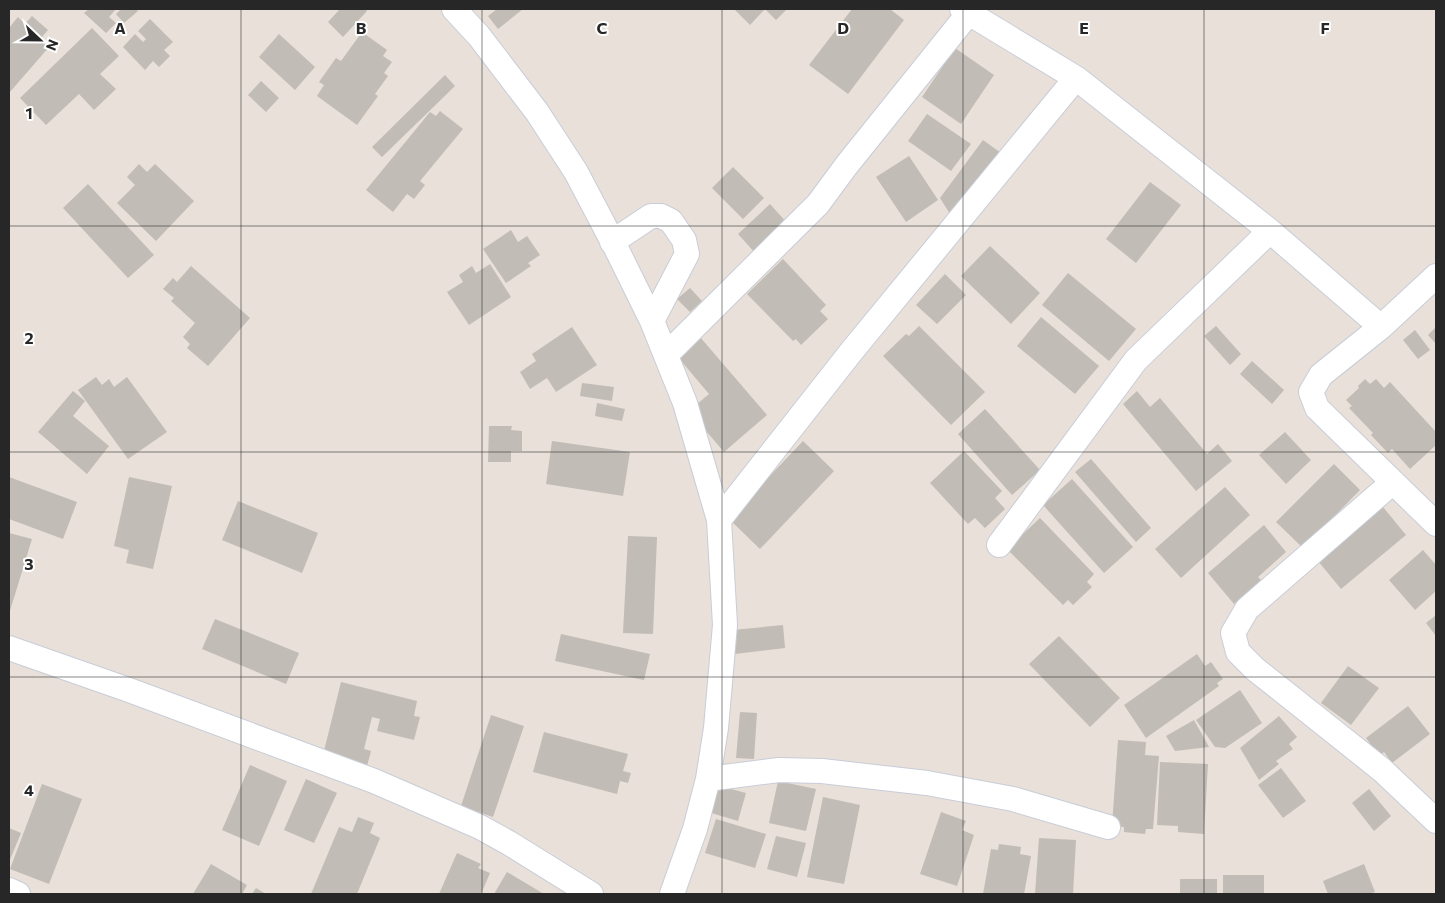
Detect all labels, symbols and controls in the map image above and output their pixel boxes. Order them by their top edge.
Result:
north arrow [15,15,65,65]
text: A [114,18,126,37]
text: B [356,18,367,37]
text: C [597,18,608,37]
text: D [837,18,849,37]
text: E [1079,18,1089,37]
text: F [1320,18,1330,37]
text: N [43,37,62,53]
text: 1 [25,103,33,122]
text: 2 [24,328,34,347]
text: 3 [24,554,34,573]
text: 4 [24,780,34,799]

